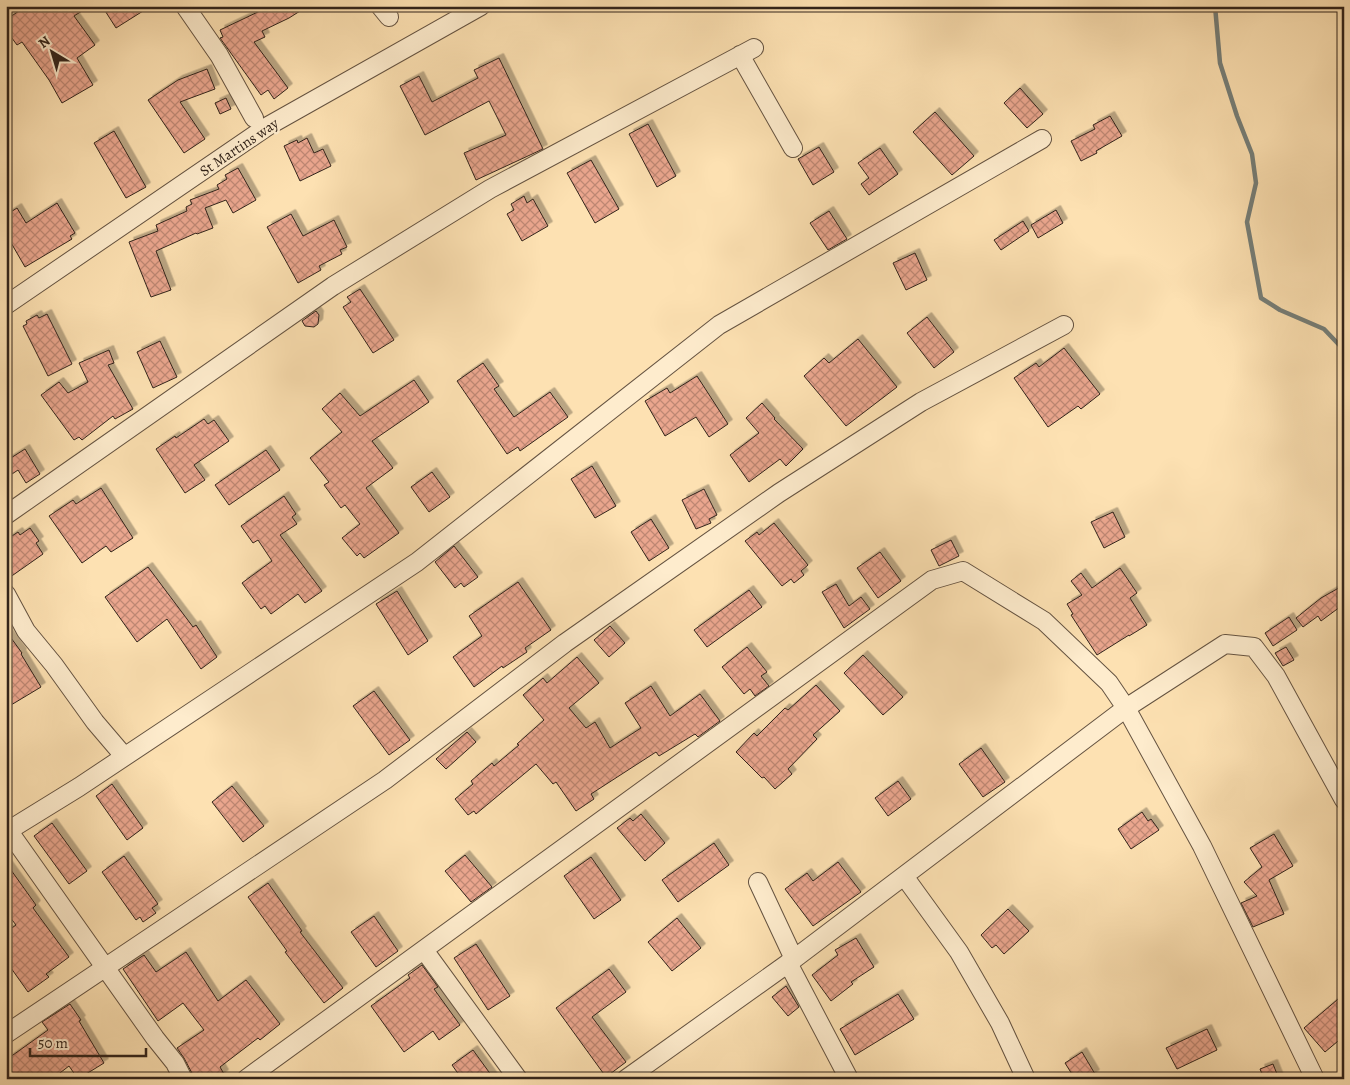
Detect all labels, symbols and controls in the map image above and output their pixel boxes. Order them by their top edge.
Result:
north arrow [28,28,78,78]
text: N [34,32,54,53]
street label: St Martins way [196,113,283,181]
scale bar [30,1025,146,1057]
text: 50 m [38,1033,68,1053]

